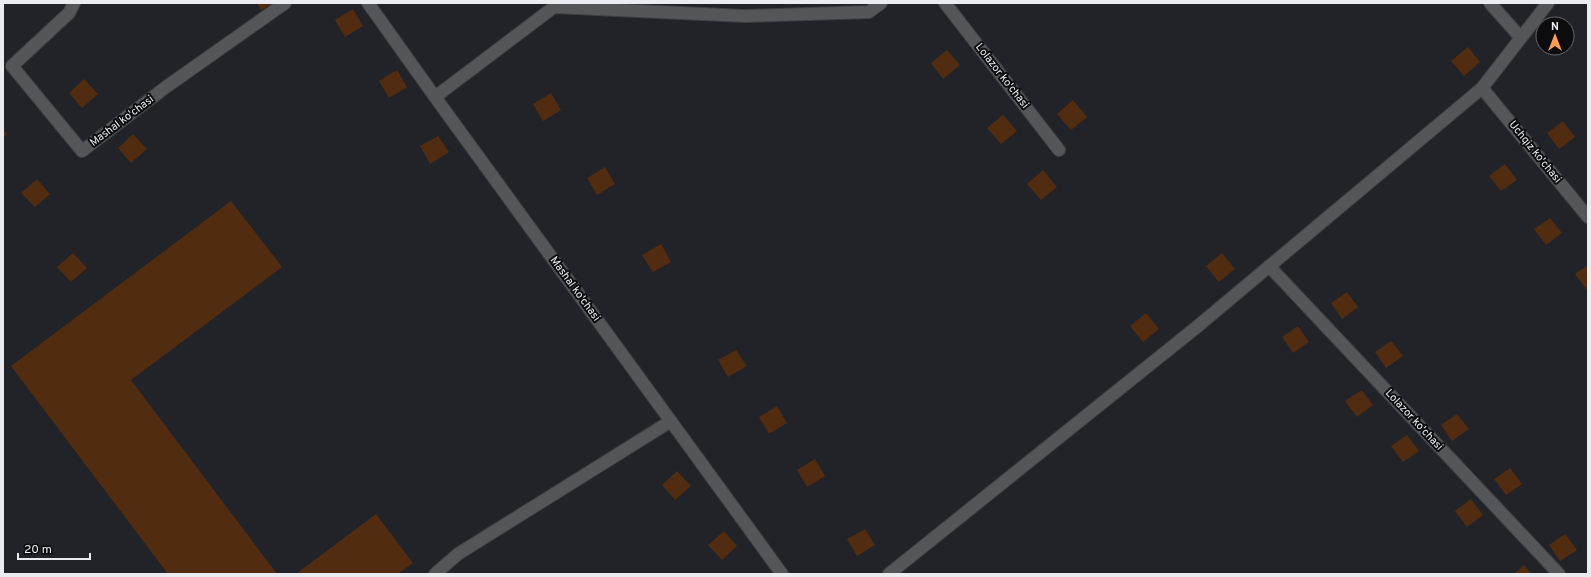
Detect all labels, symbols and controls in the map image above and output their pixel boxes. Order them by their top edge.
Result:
north arrow [1535,16,1575,56]
text: N [1551,20,1559,34]
street label: Lolazor ko'chasi [972,41,1032,111]
street label: Mashal ko'chasi [87,92,157,150]
street label: Uchqiz ko'chasi [1506,118,1564,186]
street label: Mashal ko'chasi [547,254,603,324]
street label: Lolazor ko'chasi [1382,386,1446,454]
scale bar [18,535,90,561]
text: 20 m [24,542,52,558]

